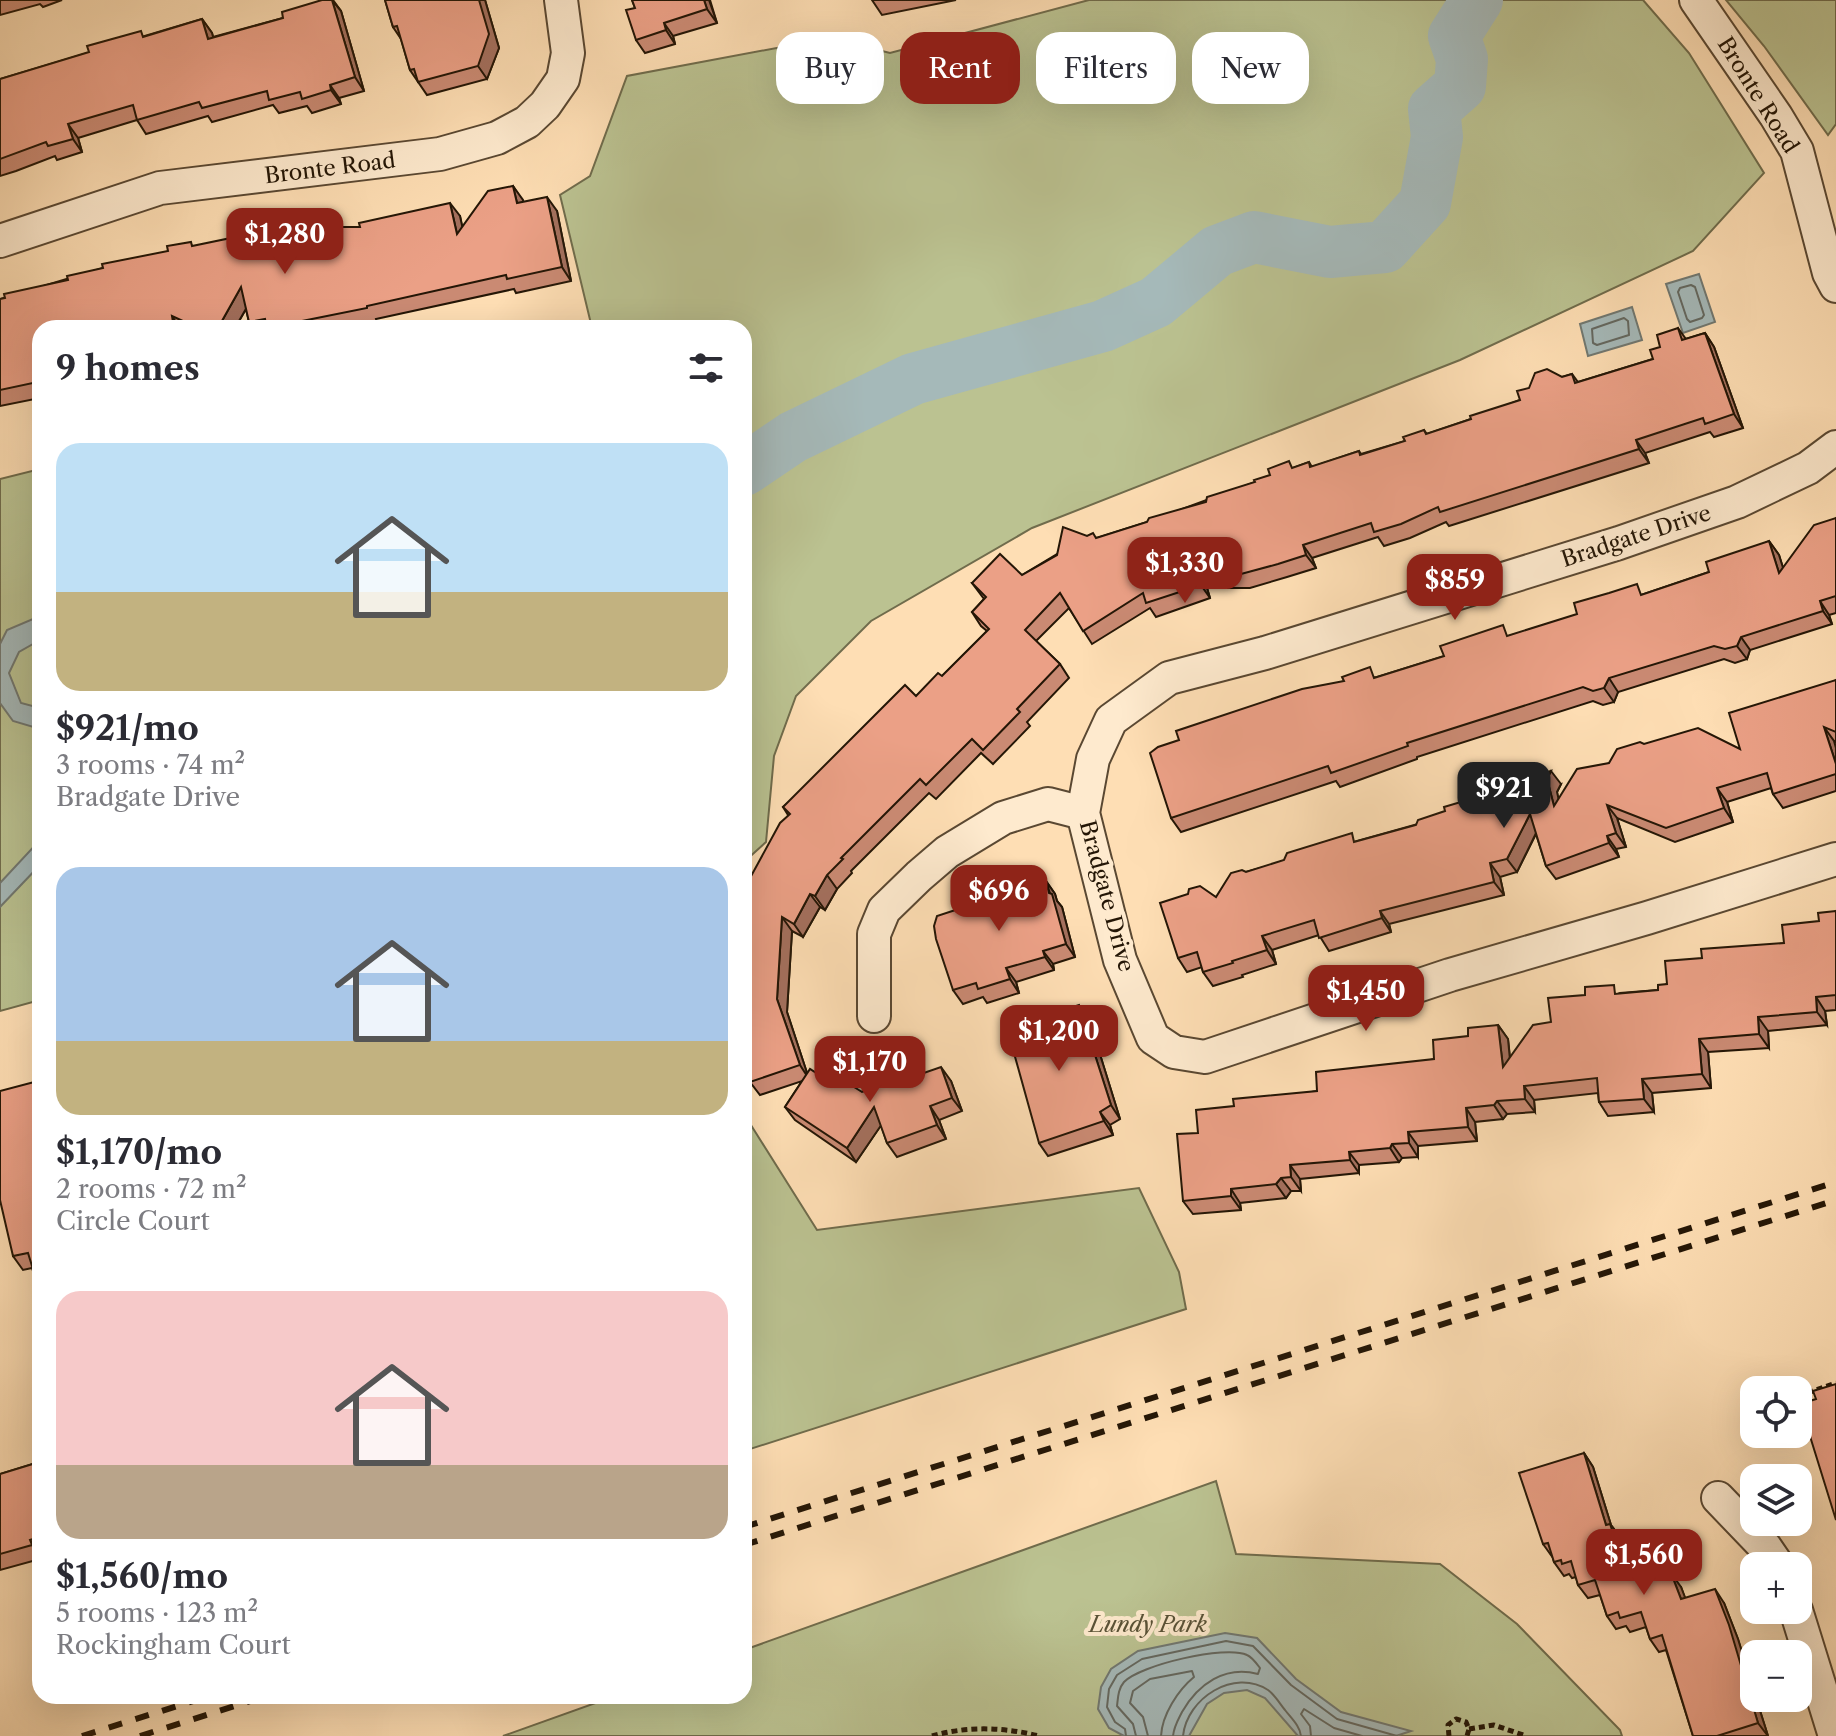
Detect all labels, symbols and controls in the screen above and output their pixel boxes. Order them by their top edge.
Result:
chip: Buy [776,32,884,104]
chip: Rent [900,32,1020,104]
chip: Filters [1036,32,1176,104]
chip: New [1192,32,1309,104]
street label: Bronte Road [1712,32,1804,158]
street label: Bronte Road [263,147,397,189]
pin: $1,280 [220,208,350,276]
text: $1,280 [244,218,326,250]
icon: filters [684,346,728,390]
text: 9 homes [56,347,200,389]
icon: home [320,495,464,639]
street label: Bradgate Drive [1558,499,1714,573]
pin: $1,330 [1120,537,1250,605]
text: $1,330 [1145,547,1225,579]
pin: $859 [1408,554,1502,622]
text: $859 [1425,564,1485,596]
text: $921/mo [56,707,199,749]
text: 3 rooms · 74 m² [56,749,245,781]
pin: $921 [1457,762,1551,830]
text: $921 [1475,772,1533,804]
text: Bradgate Drive [56,781,240,813]
street label: Bradgate Drive [1074,817,1140,975]
pin: $696 [952,865,1046,933]
text: $696 [968,875,1030,907]
icon: home [320,919,464,1063]
pin: $1,450 [1301,965,1431,1033]
text: $1,450 [1326,975,1406,1007]
pin: $1,200 [994,1005,1124,1073]
text: $1,200 [1018,1015,1100,1047]
pin: $1,170 [805,1036,935,1104]
text: $1,170 [832,1046,908,1078]
text: $1,170/mo [56,1131,222,1173]
text: 2 rooms · 72 m² [56,1173,247,1205]
text: Circle Court [56,1205,210,1237]
icon: home [320,1343,464,1487]
map controls [1740,1376,1812,1712]
button: locate [1740,1376,1812,1448]
button: layers [1740,1464,1812,1536]
pin: $1,560 [1579,1529,1709,1597]
text: $1,560 [1604,1539,1684,1571]
button: + [1740,1552,1812,1624]
text: $1,560/mo [56,1555,228,1597]
text: 5 rooms · 123 m² [56,1597,258,1629]
park label: Lundy Park [1087,1611,1207,1638]
text: Rockingham Court [56,1629,291,1661]
button: − [1740,1640,1812,1712]

